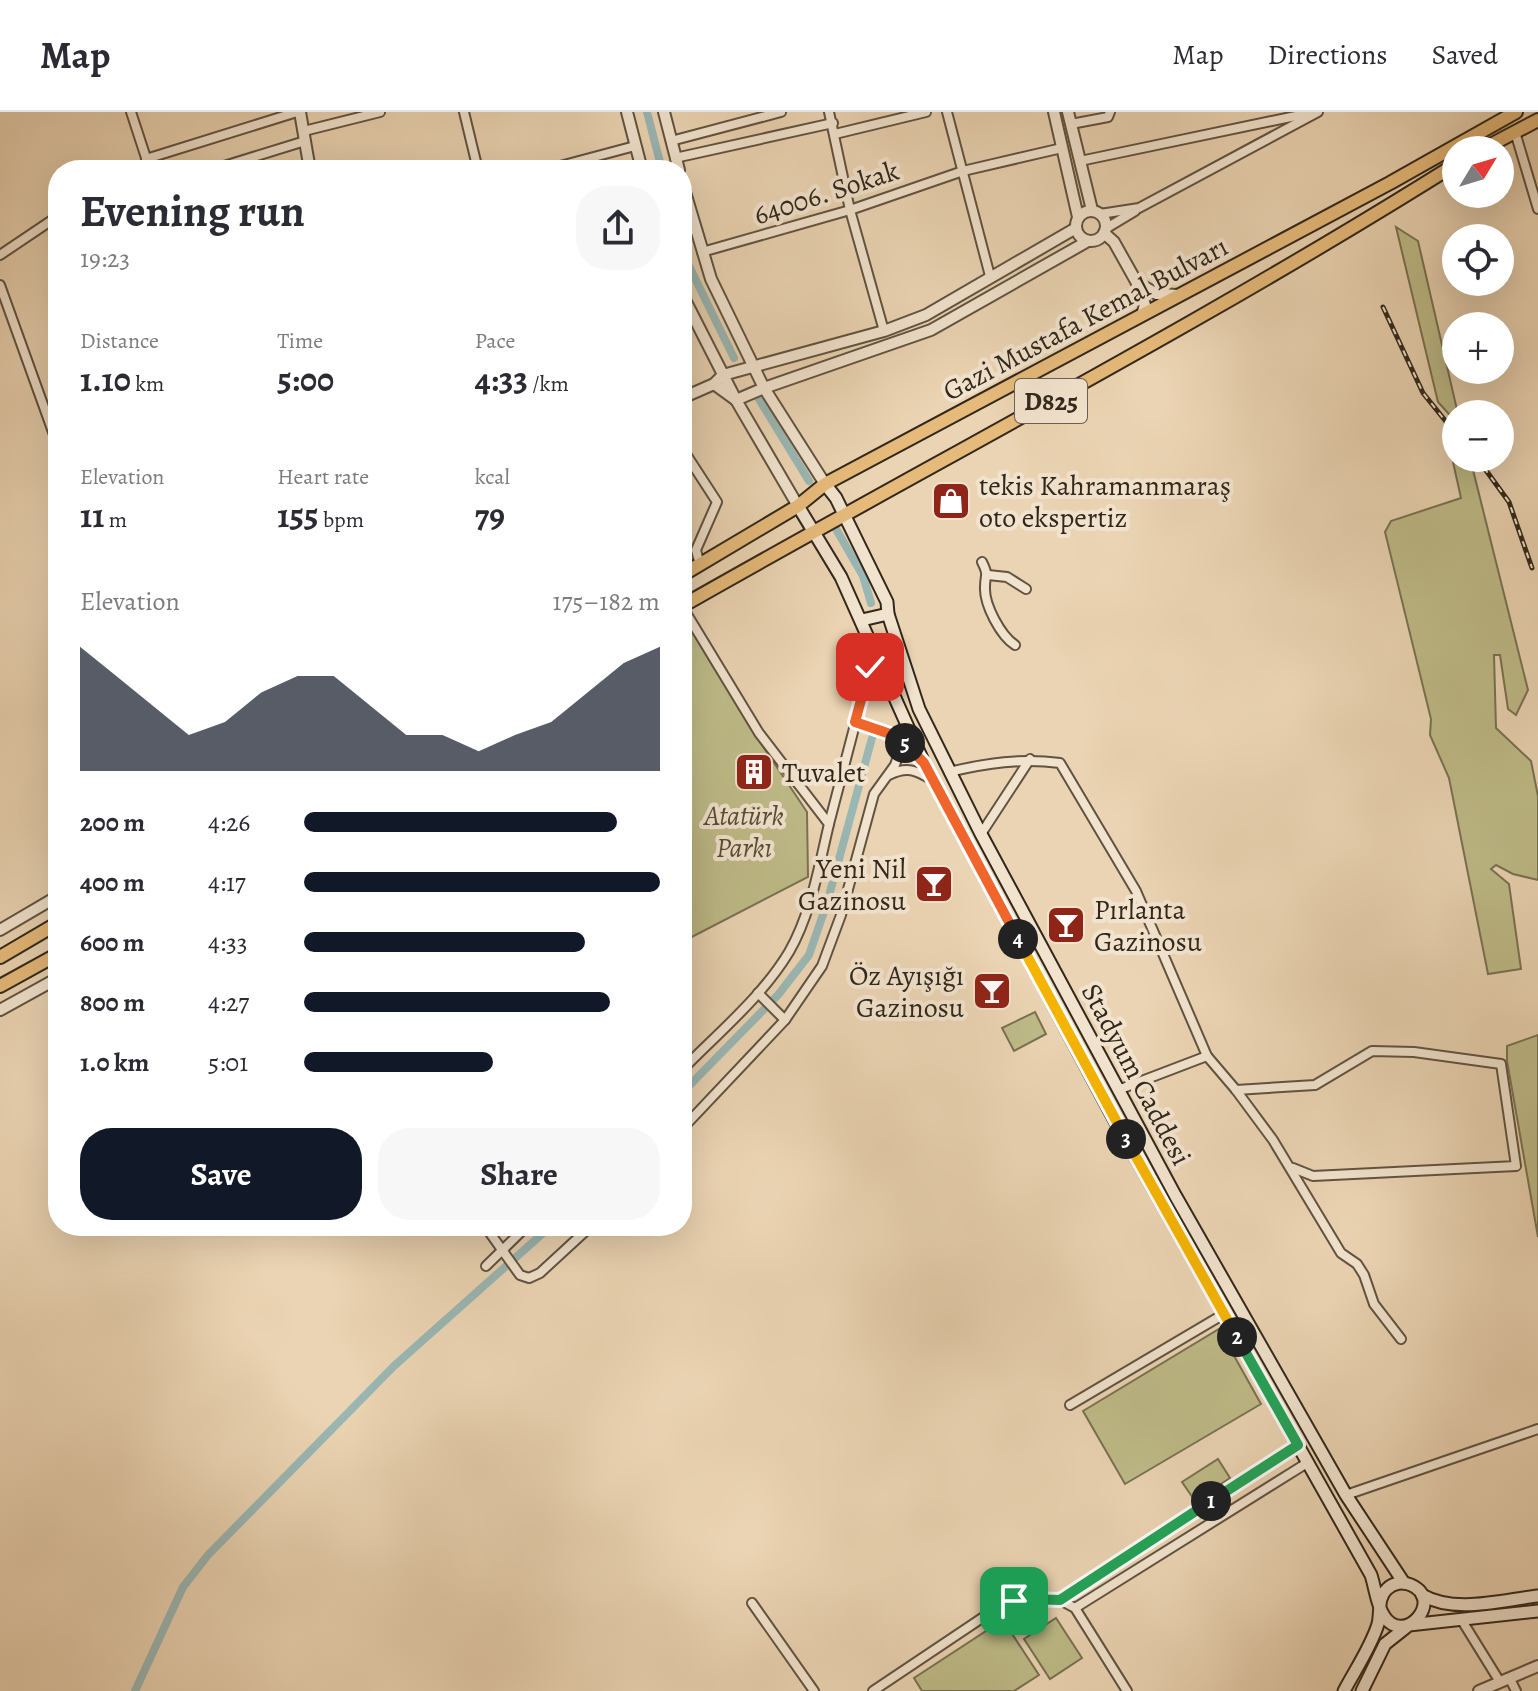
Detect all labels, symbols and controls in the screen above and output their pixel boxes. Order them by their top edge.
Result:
text: Map [40,29,110,81]
text: Map [1172,36,1223,74]
text: Directions [1267,36,1388,74]
text: Saved [1432,36,1498,74]
north arrow [1442,136,1514,208]
map controls [1442,136,1514,472]
street label: 64006. Sokak [749,152,904,234]
text: Evening run [80,181,305,241]
button: share [576,186,660,270]
button: locate [1442,224,1514,296]
street label: Gazi Mustafa Kemal Bulvarı [936,228,1235,410]
text: 19:23 [80,241,130,276]
button: + [1442,312,1514,384]
text: Distance [80,326,159,356]
text: Time [277,326,323,356]
text: Pace [475,326,515,356]
text: 1.10 [80,356,131,403]
text: 5:00 [277,356,334,403]
text: 4:33 [475,356,528,403]
text: km [131,369,164,399]
text: /km [528,369,569,399]
road number: D825 [1015,379,1087,423]
button: − [1442,400,1514,472]
text: Elevation [80,462,164,492]
text: Heart rate [277,462,369,492]
text: kcal [475,462,510,492]
place label: tekis Kahramanmaraş oto ekspertiz [979,467,1231,537]
shop icon: tekis Kahramanmaraş oto ekspertiz [930,480,972,522]
text: 11 [80,492,104,539]
text: 155 [277,492,319,539]
text: 79 [475,492,505,539]
text: m [104,505,127,535]
text: bpm [319,505,364,535]
text: Elevation [80,584,180,619]
text: 175–182 m [553,584,660,619]
pin [836,633,904,701]
icon: check [848,645,892,689]
pin: 5 [885,723,925,763]
text: 5 [900,728,910,758]
building icon: Tuvalet [733,751,775,793]
place label: Tuvalet [782,754,865,792]
park label: Atatürk Parkı [702,797,784,867]
text: 200 m [80,805,145,840]
text: 4:26 [208,805,250,840]
place label: Yeni Nil Gazinosu [798,850,907,920]
bar icon: Yeni Nil Gazinosu [913,863,955,905]
text: 400 m [80,865,145,900]
text: 4:17 [208,865,246,900]
place label: Pırlanta Gazinosu [1094,891,1203,961]
bar icon: Pırlanta Gazinosu [1045,904,1087,946]
pin: 4 [998,919,1038,959]
text: 4 [1013,924,1023,954]
text: 600 m [80,925,145,960]
text: 4:33 [208,925,248,960]
place label: Öz Ayışığı Gazinosu [849,957,965,1027]
bar icon: Öz Ayışığı Gazinosu [971,970,1013,1012]
street label: Stadyum Caddesi [1072,977,1200,1172]
text: 800 m [80,985,145,1020]
text: 4:27 [208,985,249,1020]
text: 1.0 km [80,1045,149,1080]
text: 5:01 [208,1045,248,1080]
pin: 3 [1106,1119,1146,1159]
text: 3 [1121,1124,1131,1154]
button: Save [80,1128,362,1220]
button: Share [378,1128,660,1220]
pin: 2 [1217,1317,1257,1357]
text: 2 [1232,1322,1242,1352]
pin: 1 [1191,1481,1231,1521]
text: 1 [1207,1486,1215,1516]
pin [980,1567,1048,1635]
icon: arrive [992,1579,1036,1623]

